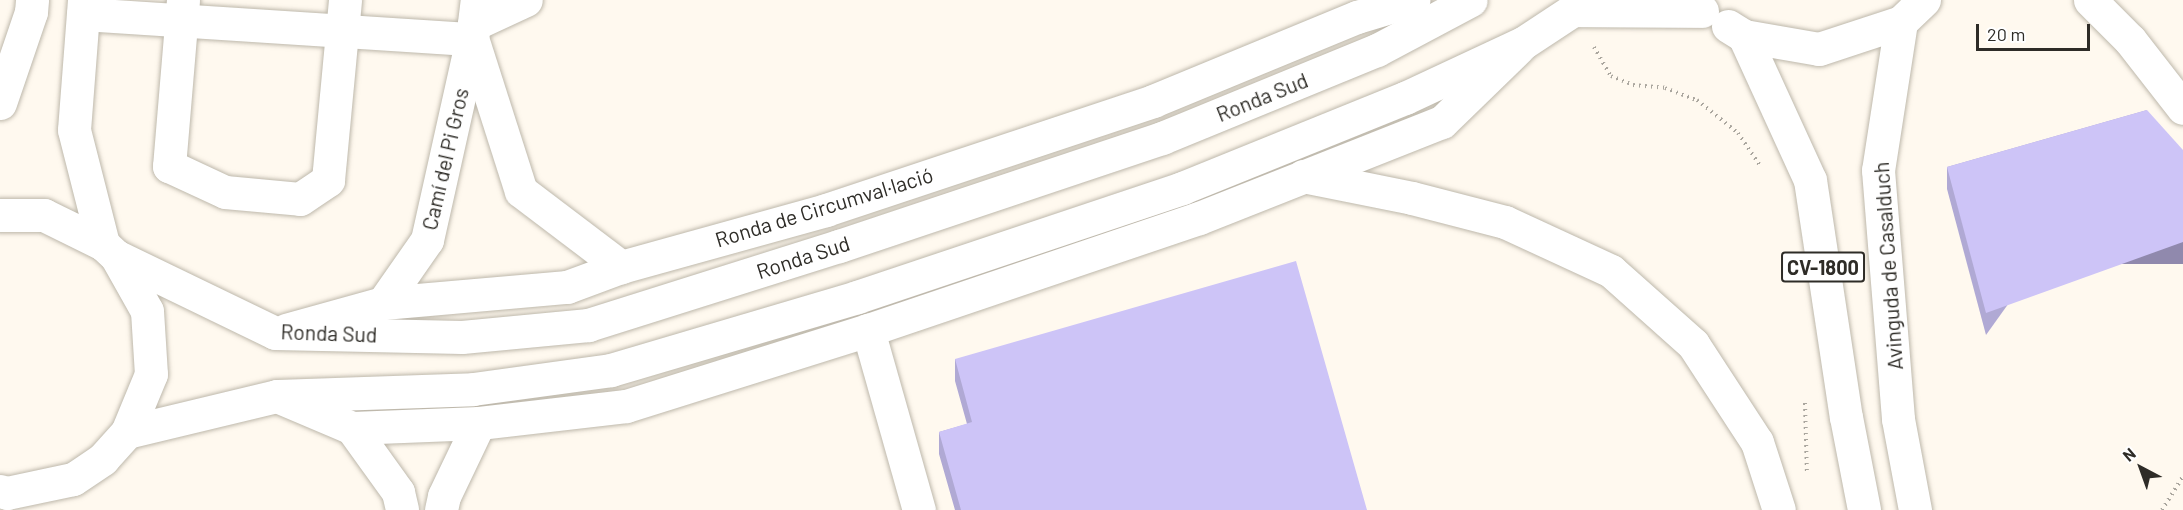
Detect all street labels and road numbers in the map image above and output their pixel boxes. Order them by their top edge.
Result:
street label: Ronda Sud [1212,67,1312,127]
street label: Camí del Pi Gros [416,86,474,232]
street label: Avinguda de Casalduch [1868,161,1908,371]
street label: Ronda de Circumval·lació [712,162,936,252]
street label: Ronda Sud [753,230,853,284]
road number: CV-1800 [1781,250,1865,284]
street label: Ronda Sud [280,319,378,347]

